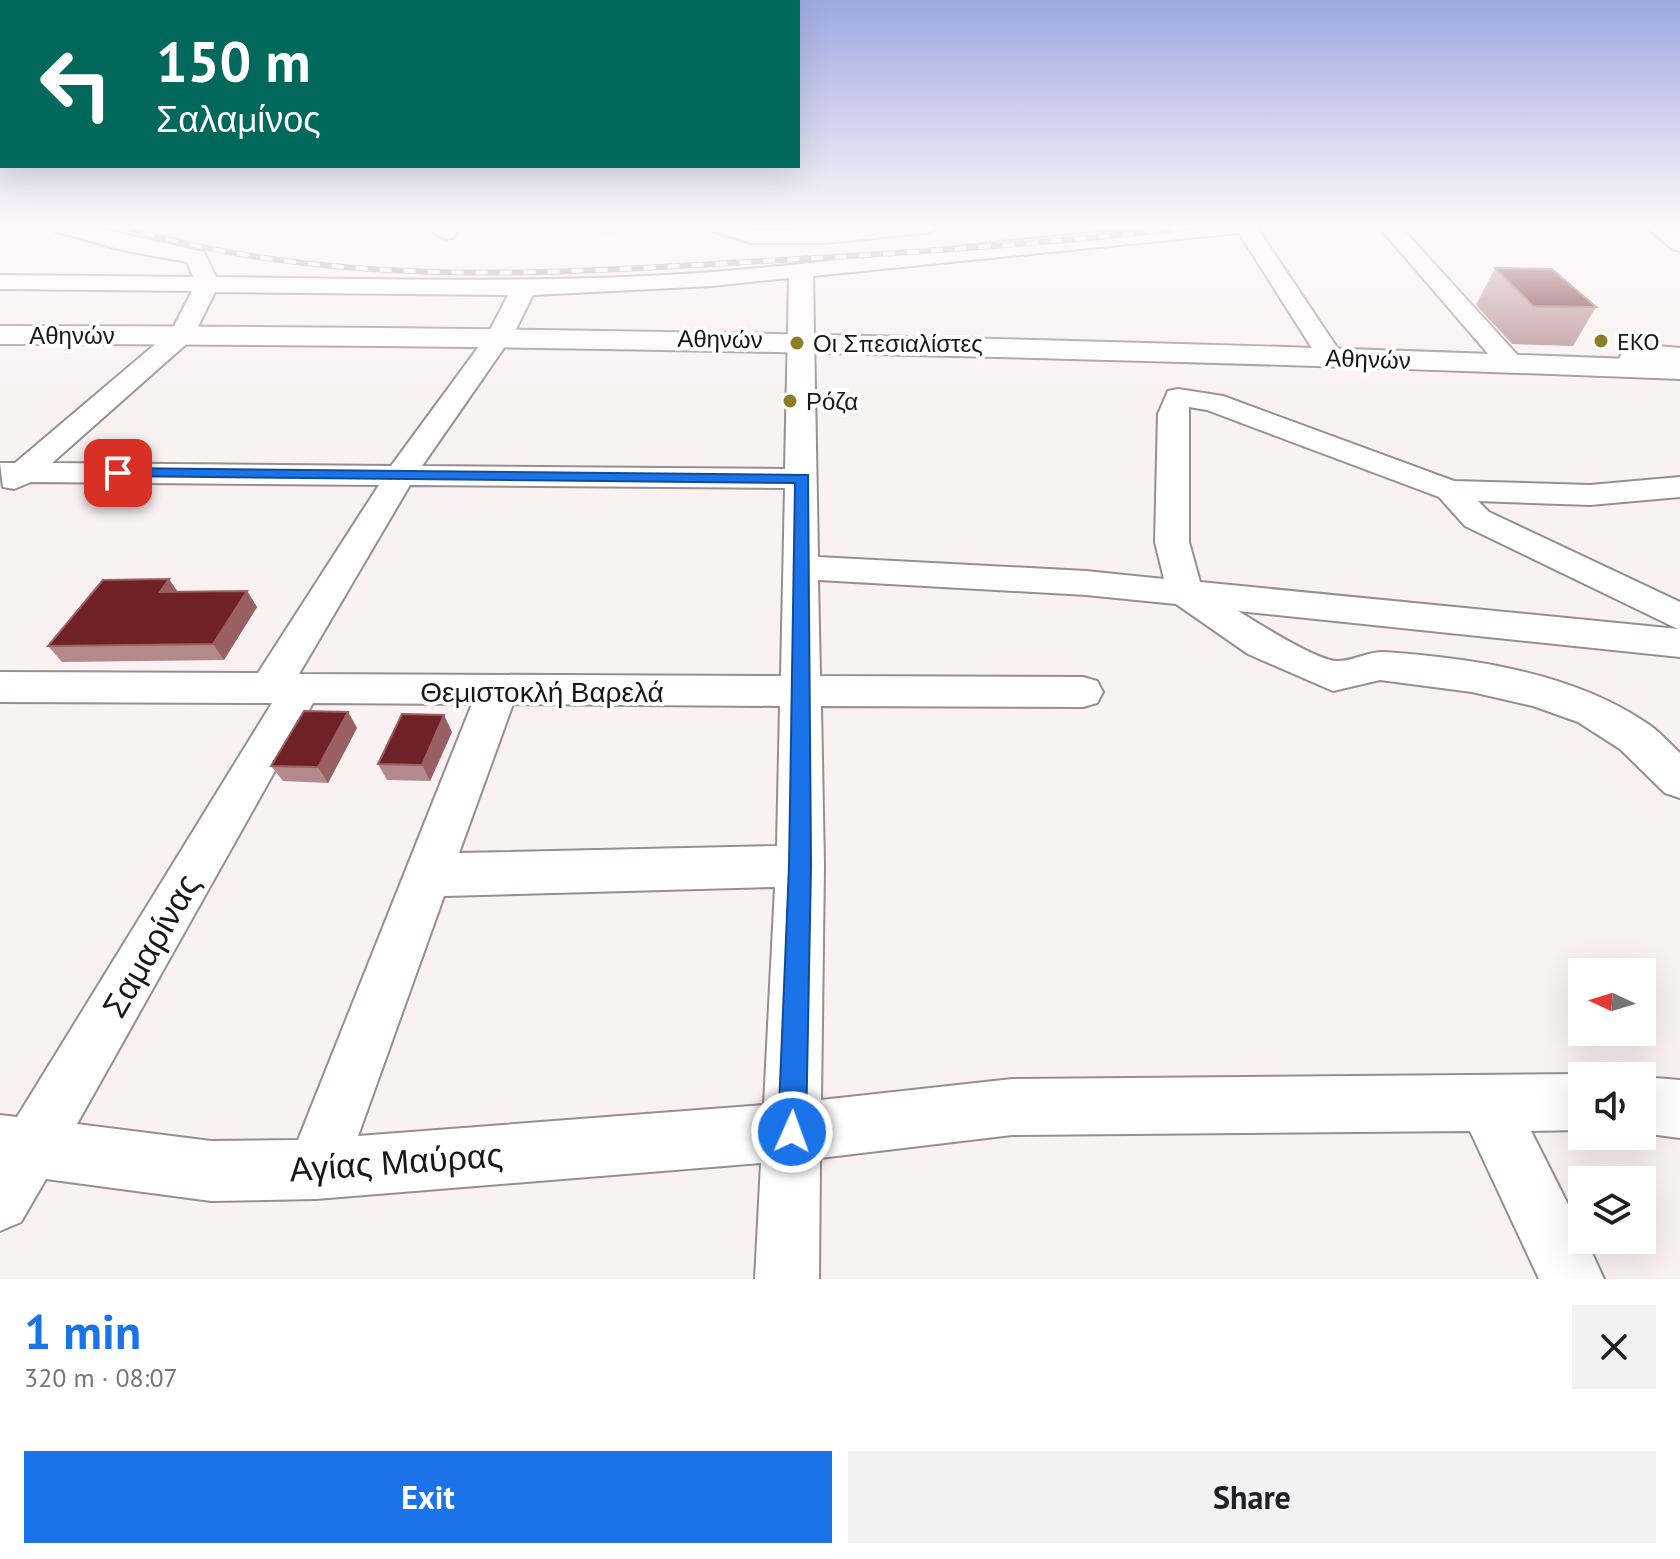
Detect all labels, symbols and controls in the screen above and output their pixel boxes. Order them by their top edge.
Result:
text: 150 m [156,25,311,97]
icon: left [24,32,128,136]
text: Σαλαμίνος [156,95,321,142]
street label: Αθηνών [29,320,115,351]
street label: Αθηνών [677,323,763,355]
place label: EKO [1617,326,1660,357]
place label: Οι Σπεσιαλίστες [813,328,983,359]
marker: EKO [1592,332,1610,350]
marker: Οι Σπεσιαλίστες [788,334,806,352]
street label: Αθηνών [1325,342,1411,376]
place label: Ρόζα [806,386,858,417]
marker: Ρόζα [781,392,799,410]
pin [84,439,152,507]
icon: arrive [96,451,140,495]
street label: Θεμιστοκλή Βαρελά [420,673,664,710]
street label: Σαμαρίνας [91,865,209,1025]
north arrow [1568,958,1656,1046]
map controls [1568,958,1656,1254]
button: sound [1568,1062,1656,1150]
position arrow [750,1090,834,1174]
street label: Αγίας Μαύρας [288,1132,504,1190]
button: layers [1568,1166,1656,1254]
text: 1 min [24,1300,141,1362]
button: close [1572,1305,1656,1389]
text: 320 m · 08:07 [24,1361,178,1394]
button: Exit [24,1451,832,1543]
button: Share [848,1451,1656,1543]

